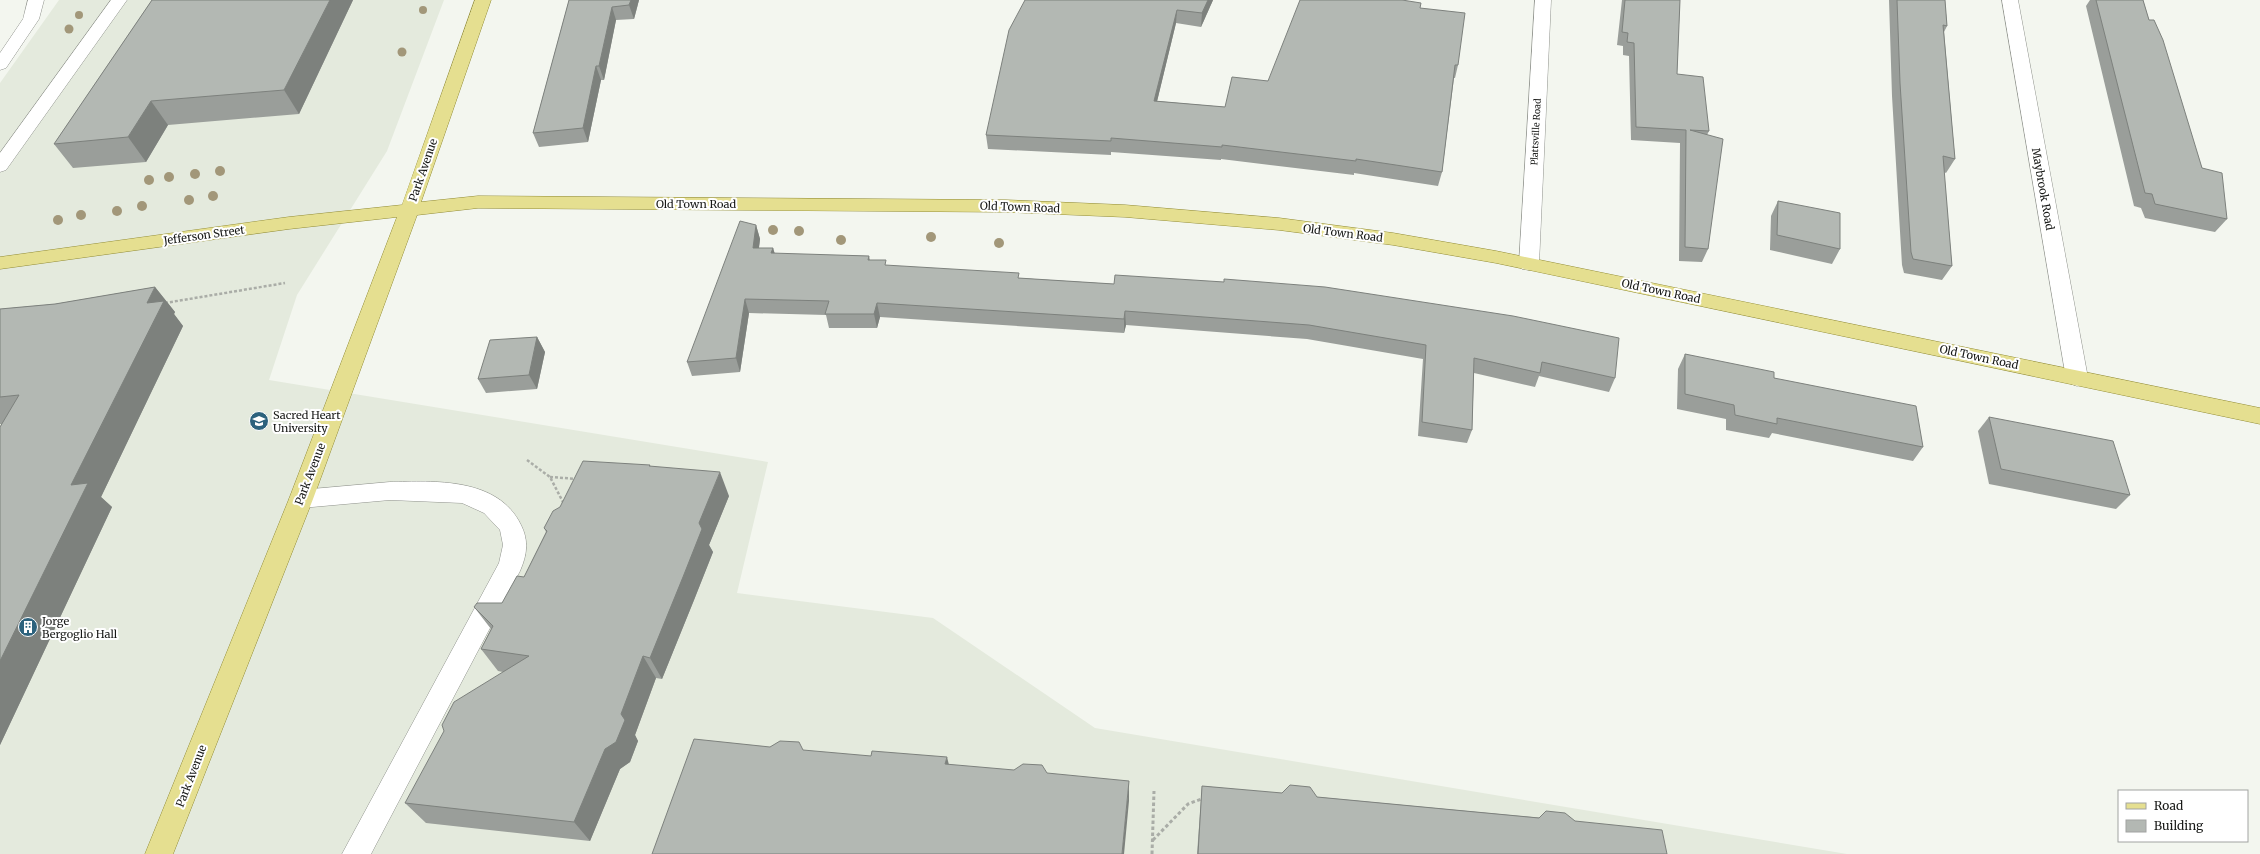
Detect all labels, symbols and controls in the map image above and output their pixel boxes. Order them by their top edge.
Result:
street label: Plattsville Road [1528,98,1543,166]
street label: Park Avenue [406,136,440,203]
street label: Maybrook Road [2029,147,2057,232]
street label: Old Town Road [656,197,736,211]
street label: Old Town Road [980,199,1061,215]
street label: Old Town Road [1302,221,1384,245]
street label: Jefferson Street [162,222,246,248]
street label: Old Town Road [1620,276,1702,306]
street label: Old Town Road [1938,342,2020,372]
place label: Sacred Heart University [273,408,341,435]
school or university icon: Sacred Heart University [248,410,270,432]
street label: Park Avenue [292,441,328,507]
place label: Jorge Bergoglio Hall [41,614,118,641]
building icon: Jorge Bergoglio Hall [17,616,39,638]
street label: Park Avenue [173,743,209,809]
legend [2118,790,2248,842]
text: Road [2154,798,2183,813]
text: Building [2154,818,2204,833]

